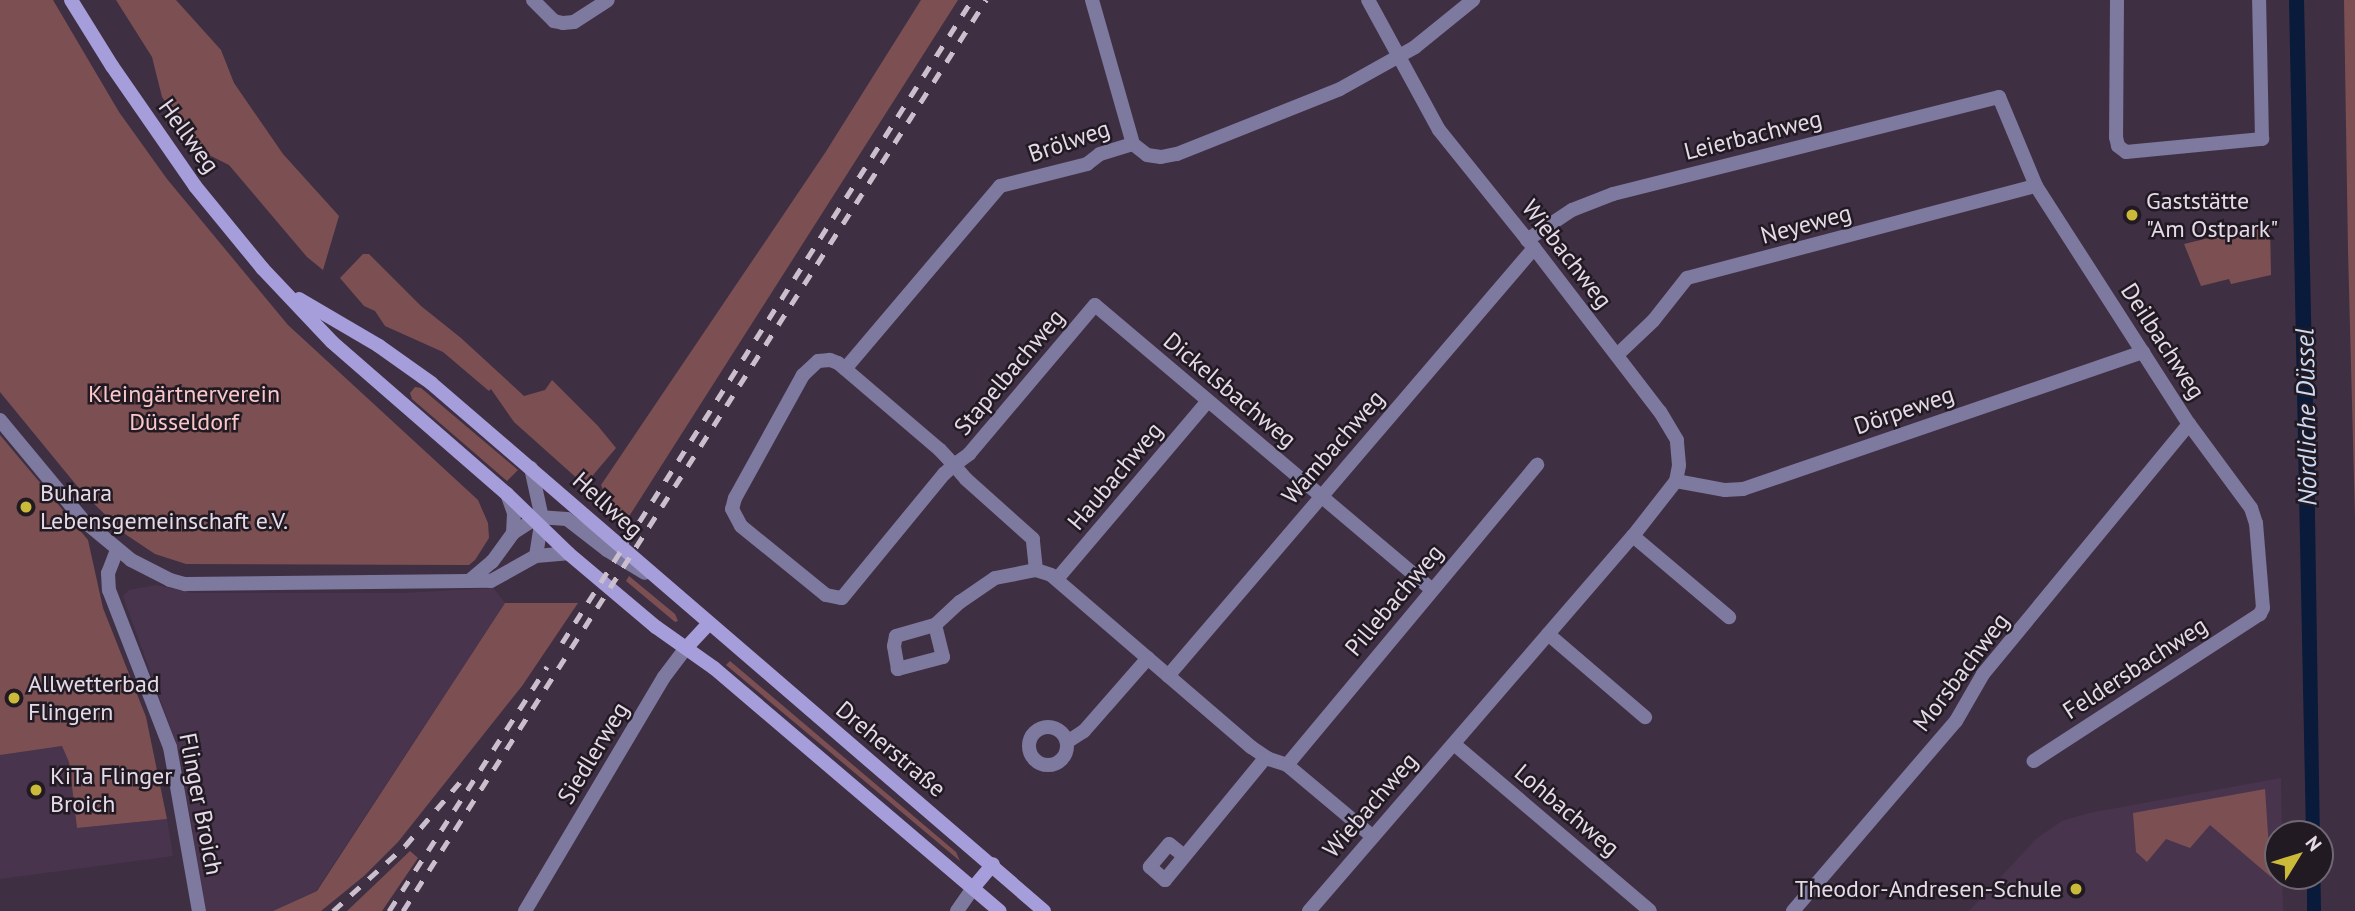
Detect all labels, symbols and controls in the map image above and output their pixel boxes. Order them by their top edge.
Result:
street label: Hellweg [153,93,225,179]
street label: Leierbachweg [1681,104,1825,166]
street label: Brölweg [1024,114,1114,168]
place label: Gaststätte "Am Ostpark" [2146,187,2278,243]
street label: Wiebachweg [1516,194,1618,314]
street label: Neyeweg [1757,198,1855,250]
marker: Gaststätte "Am Ostpark" [2124,207,2140,223]
street label: Deilbachweg [2115,278,2211,404]
street label: Stapelbachweg [948,303,1070,441]
street label: Dickelsbachweg [1158,326,1302,454]
water label: Nördliche Düssel [2289,328,2323,506]
street label: Dörpeweg [1850,379,1958,441]
park label: Kleingärtnerverein Düsseldorf [88,380,280,436]
street label: Wambachweg [1276,384,1390,510]
street label: Haubachweg [1062,416,1168,536]
street label: Hellweg [567,466,649,544]
place label: Buhara Lebensgemeinschaft e.V. [40,479,288,535]
marker: Buhara Lebensgemeinschaft e.V. [18,499,34,515]
street label: Pillebachweg [1339,538,1449,662]
street label: Morsbachweg [1907,607,2015,737]
street label: Feldersbachweg [2058,611,2212,725]
place label: Allwetterbad Flingern [28,670,160,726]
marker: Allwetterbad Flingern [6,690,22,706]
street label: Dreherstraße [830,695,952,803]
street label: Siedlerweg [551,697,635,809]
street label: Flinger Broich [173,731,229,877]
street label: Wiebachweg [1317,747,1423,863]
street label: Lohbachweg [1509,758,1625,862]
place label: KiTa Flinger Broich [50,762,172,818]
marker: KiTa Flinger Broich [28,782,44,798]
north arrow [2264,820,2334,890]
text: N [2301,831,2327,856]
place label: Theodor-Andresen-Schule [1795,875,2062,903]
marker: Theodor-Andresen-Schule [2068,881,2084,897]

